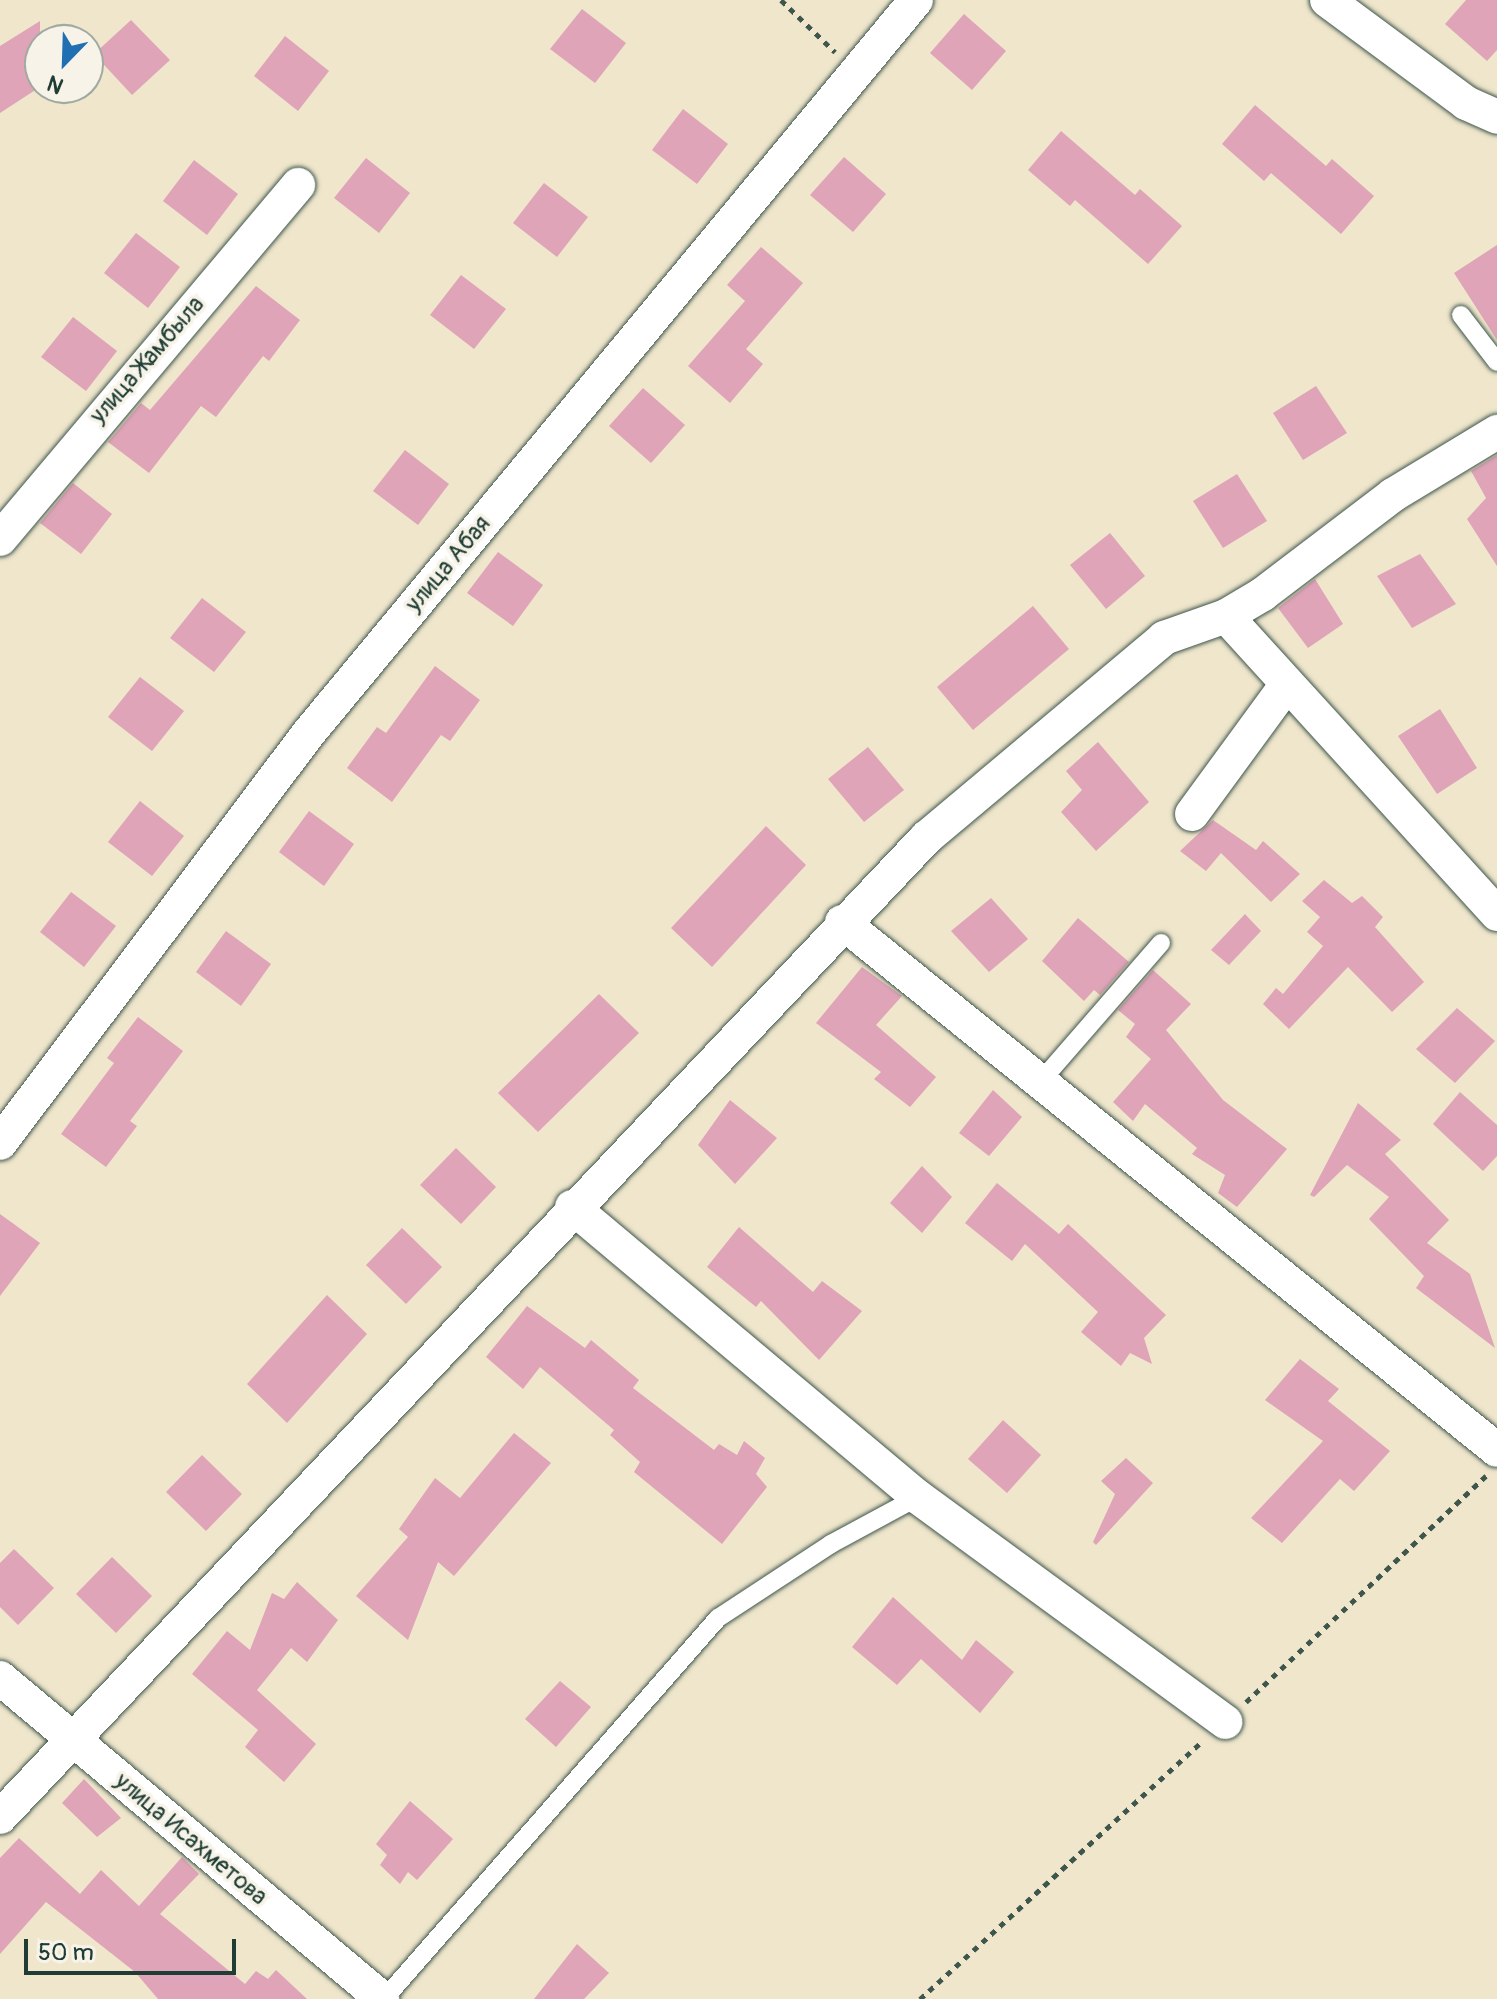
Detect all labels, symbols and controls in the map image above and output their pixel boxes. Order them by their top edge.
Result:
north arrow [24,24,104,104]
text: N [43,68,68,100]
street label: улица Жамбыла [84,290,210,430]
street label: улица Абая [399,510,497,618]
street label: улица Исахметова [109,1767,273,1911]
scale bar [28,1923,240,1973]
text: 50 m [38,1938,94,1967]

